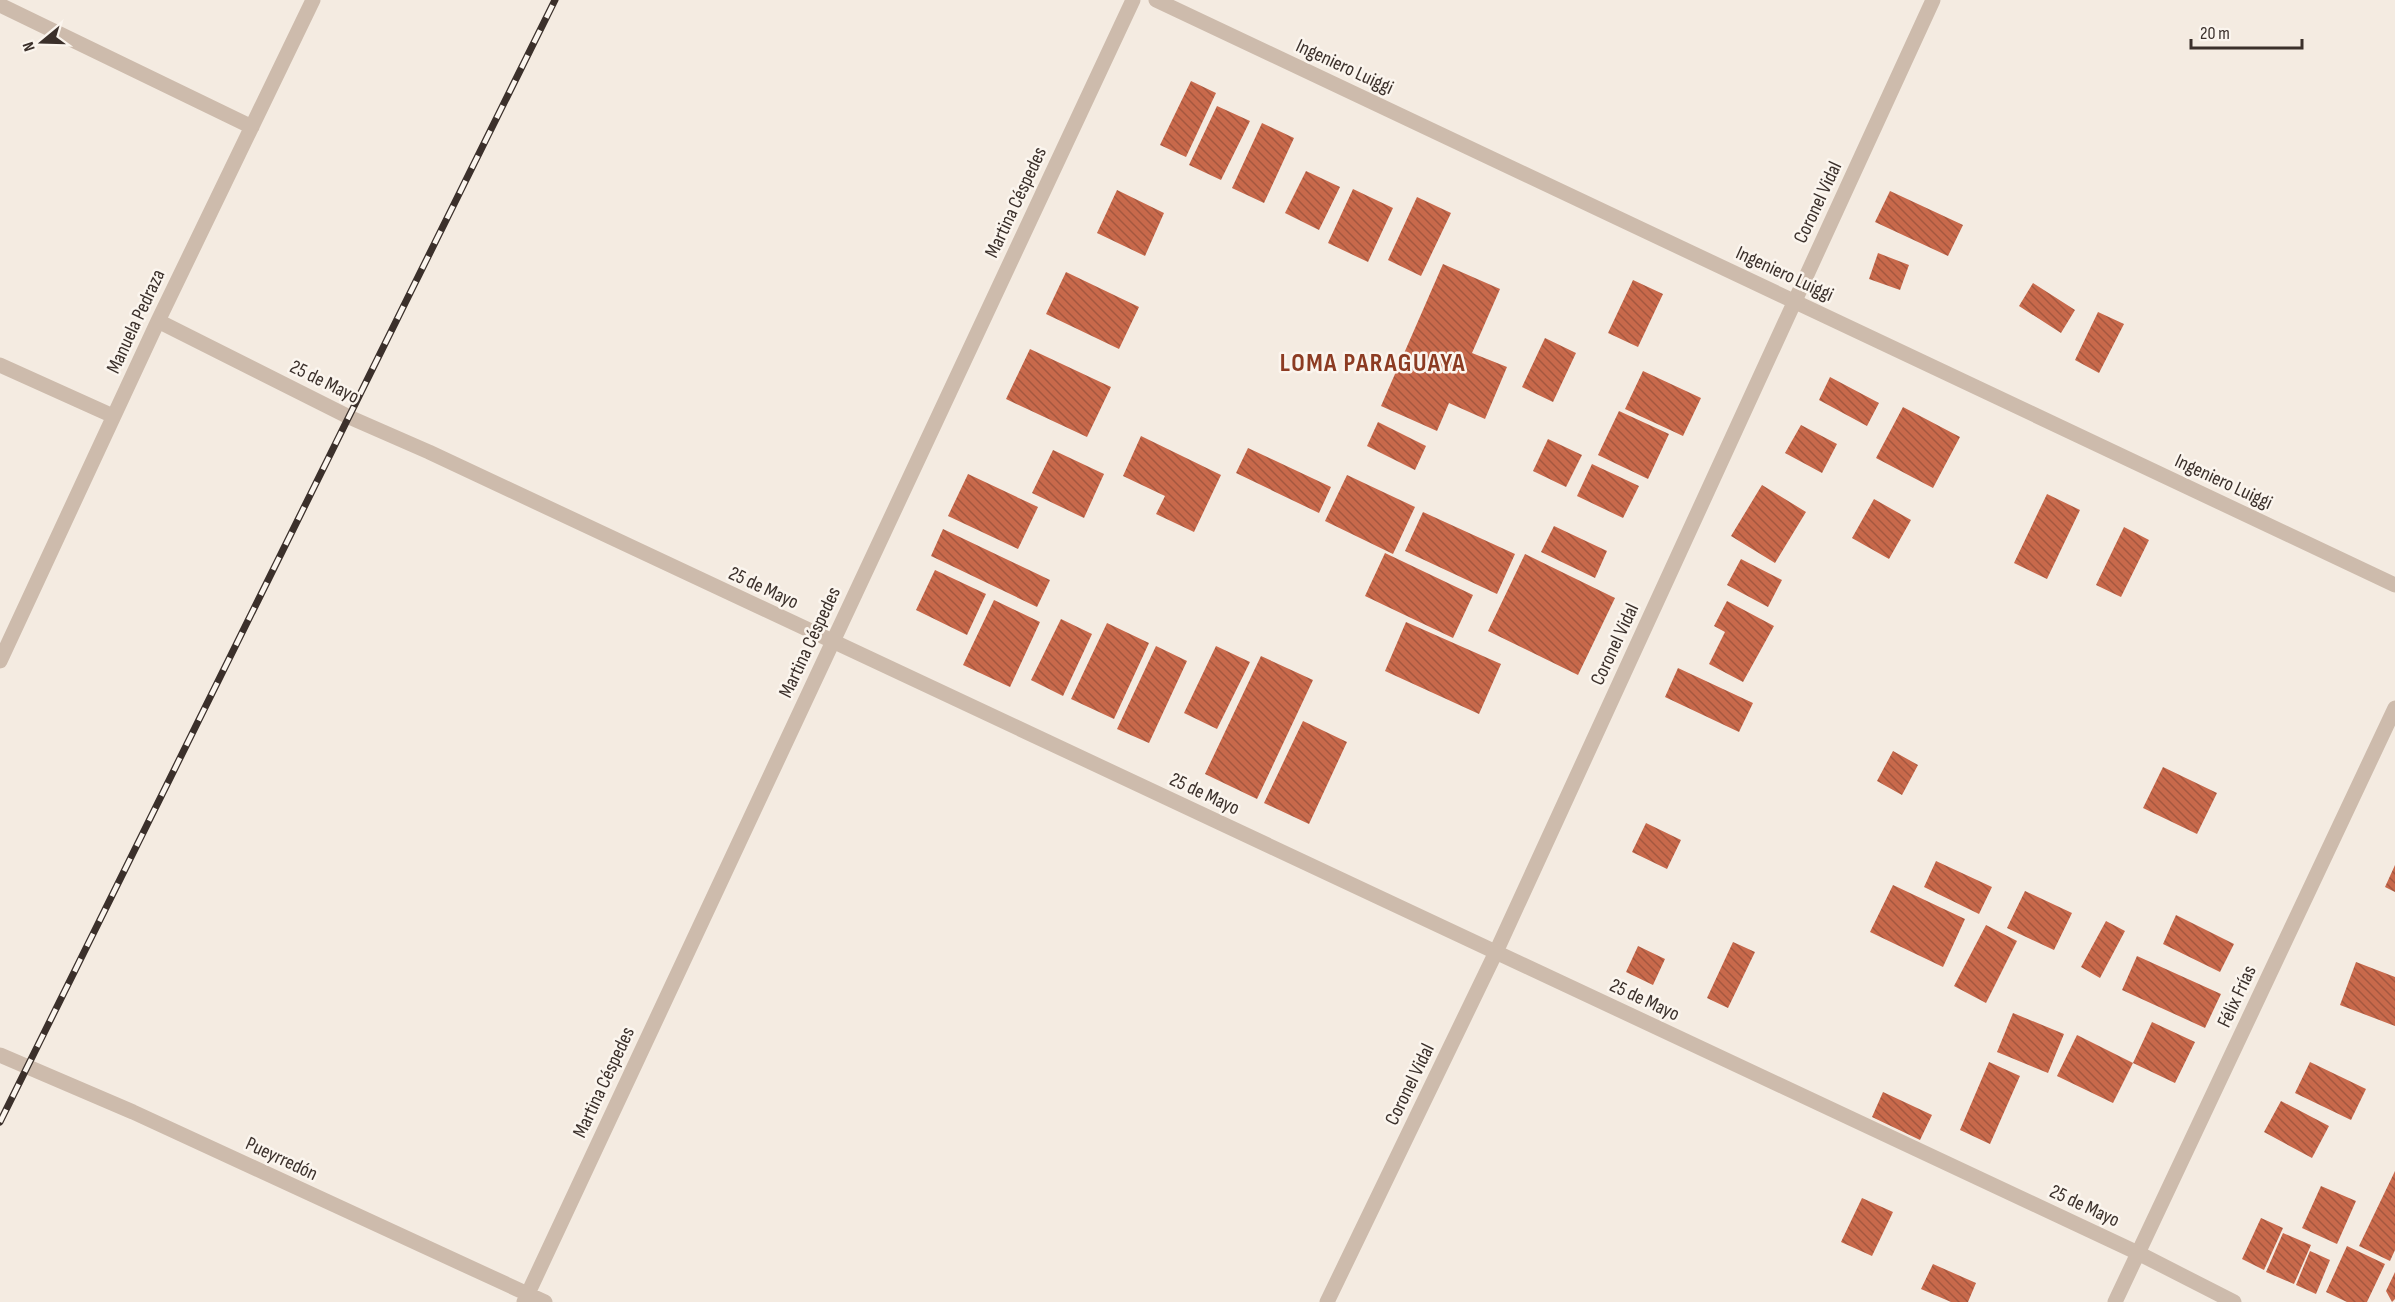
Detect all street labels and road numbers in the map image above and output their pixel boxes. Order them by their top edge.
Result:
street label: Ingeniero Luiggi [1292,34,1397,100]
street label: Martina Céspedes [980,143,1052,262]
street label: Coronel Vidal [1789,158,1847,247]
street label: Ingeniero Luiggi [1732,241,1837,307]
street label: Manuela Pedraza [101,266,170,377]
street label: 25 de Mayo [286,355,363,409]
street label: Ingeniero Luiggi [2171,449,2276,515]
street label: 25 de Mayo [725,561,802,614]
street label: Martina Céspedes [774,583,846,702]
street label: Coronel Vidal [1586,600,1644,689]
street label: 25 de Mayo [1166,767,1243,820]
street label: Félix Frías [2212,962,2262,1031]
street label: 25 de Mayo [1606,973,1683,1026]
street label: Martina Céspedes [568,1023,640,1142]
street label: Coronel Vidal [1380,1040,1440,1129]
street label: Pueyrredón [242,1132,321,1186]
street label: 25 de Mayo [2046,1179,2123,1232]

